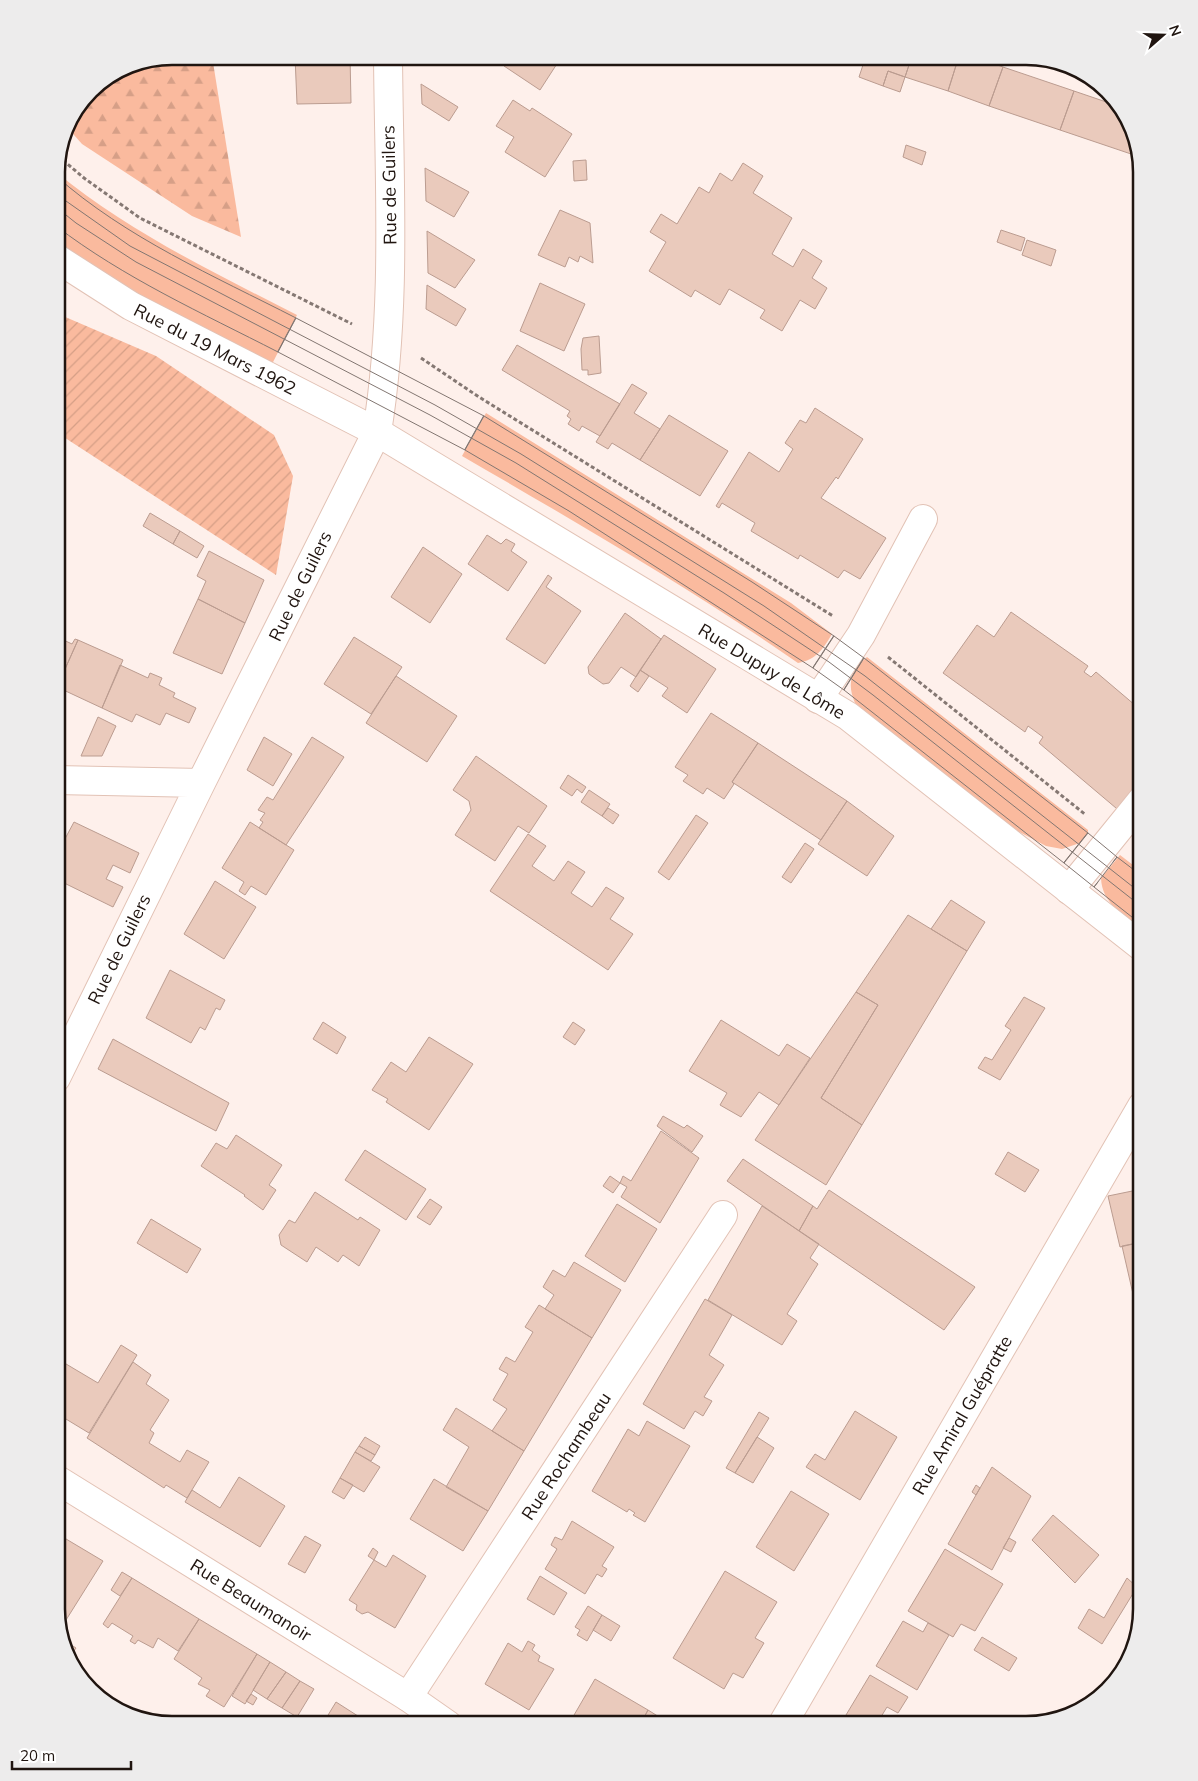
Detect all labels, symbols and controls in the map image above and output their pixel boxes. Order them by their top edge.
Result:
north arrow [1138,10,1188,60]
text: N [1165,23,1185,39]
street label: Rue de Guilers [376,125,402,245]
street label: Rue du 19 Mars 1962 [130,298,300,400]
street label: Rue de Guilers [263,527,337,645]
street label: Rue Dupuy de Lôme [694,618,850,724]
street label: Rue de Guilers [82,890,156,1008]
street label: Rue Amiral Guépratte [907,1331,1017,1499]
street label: Rue Rochambeau [516,1388,616,1524]
street label: Rue Beaumanoir [186,1553,316,1647]
scale bar [12,1738,131,1770]
text: 20 m [20,1746,55,1765]

